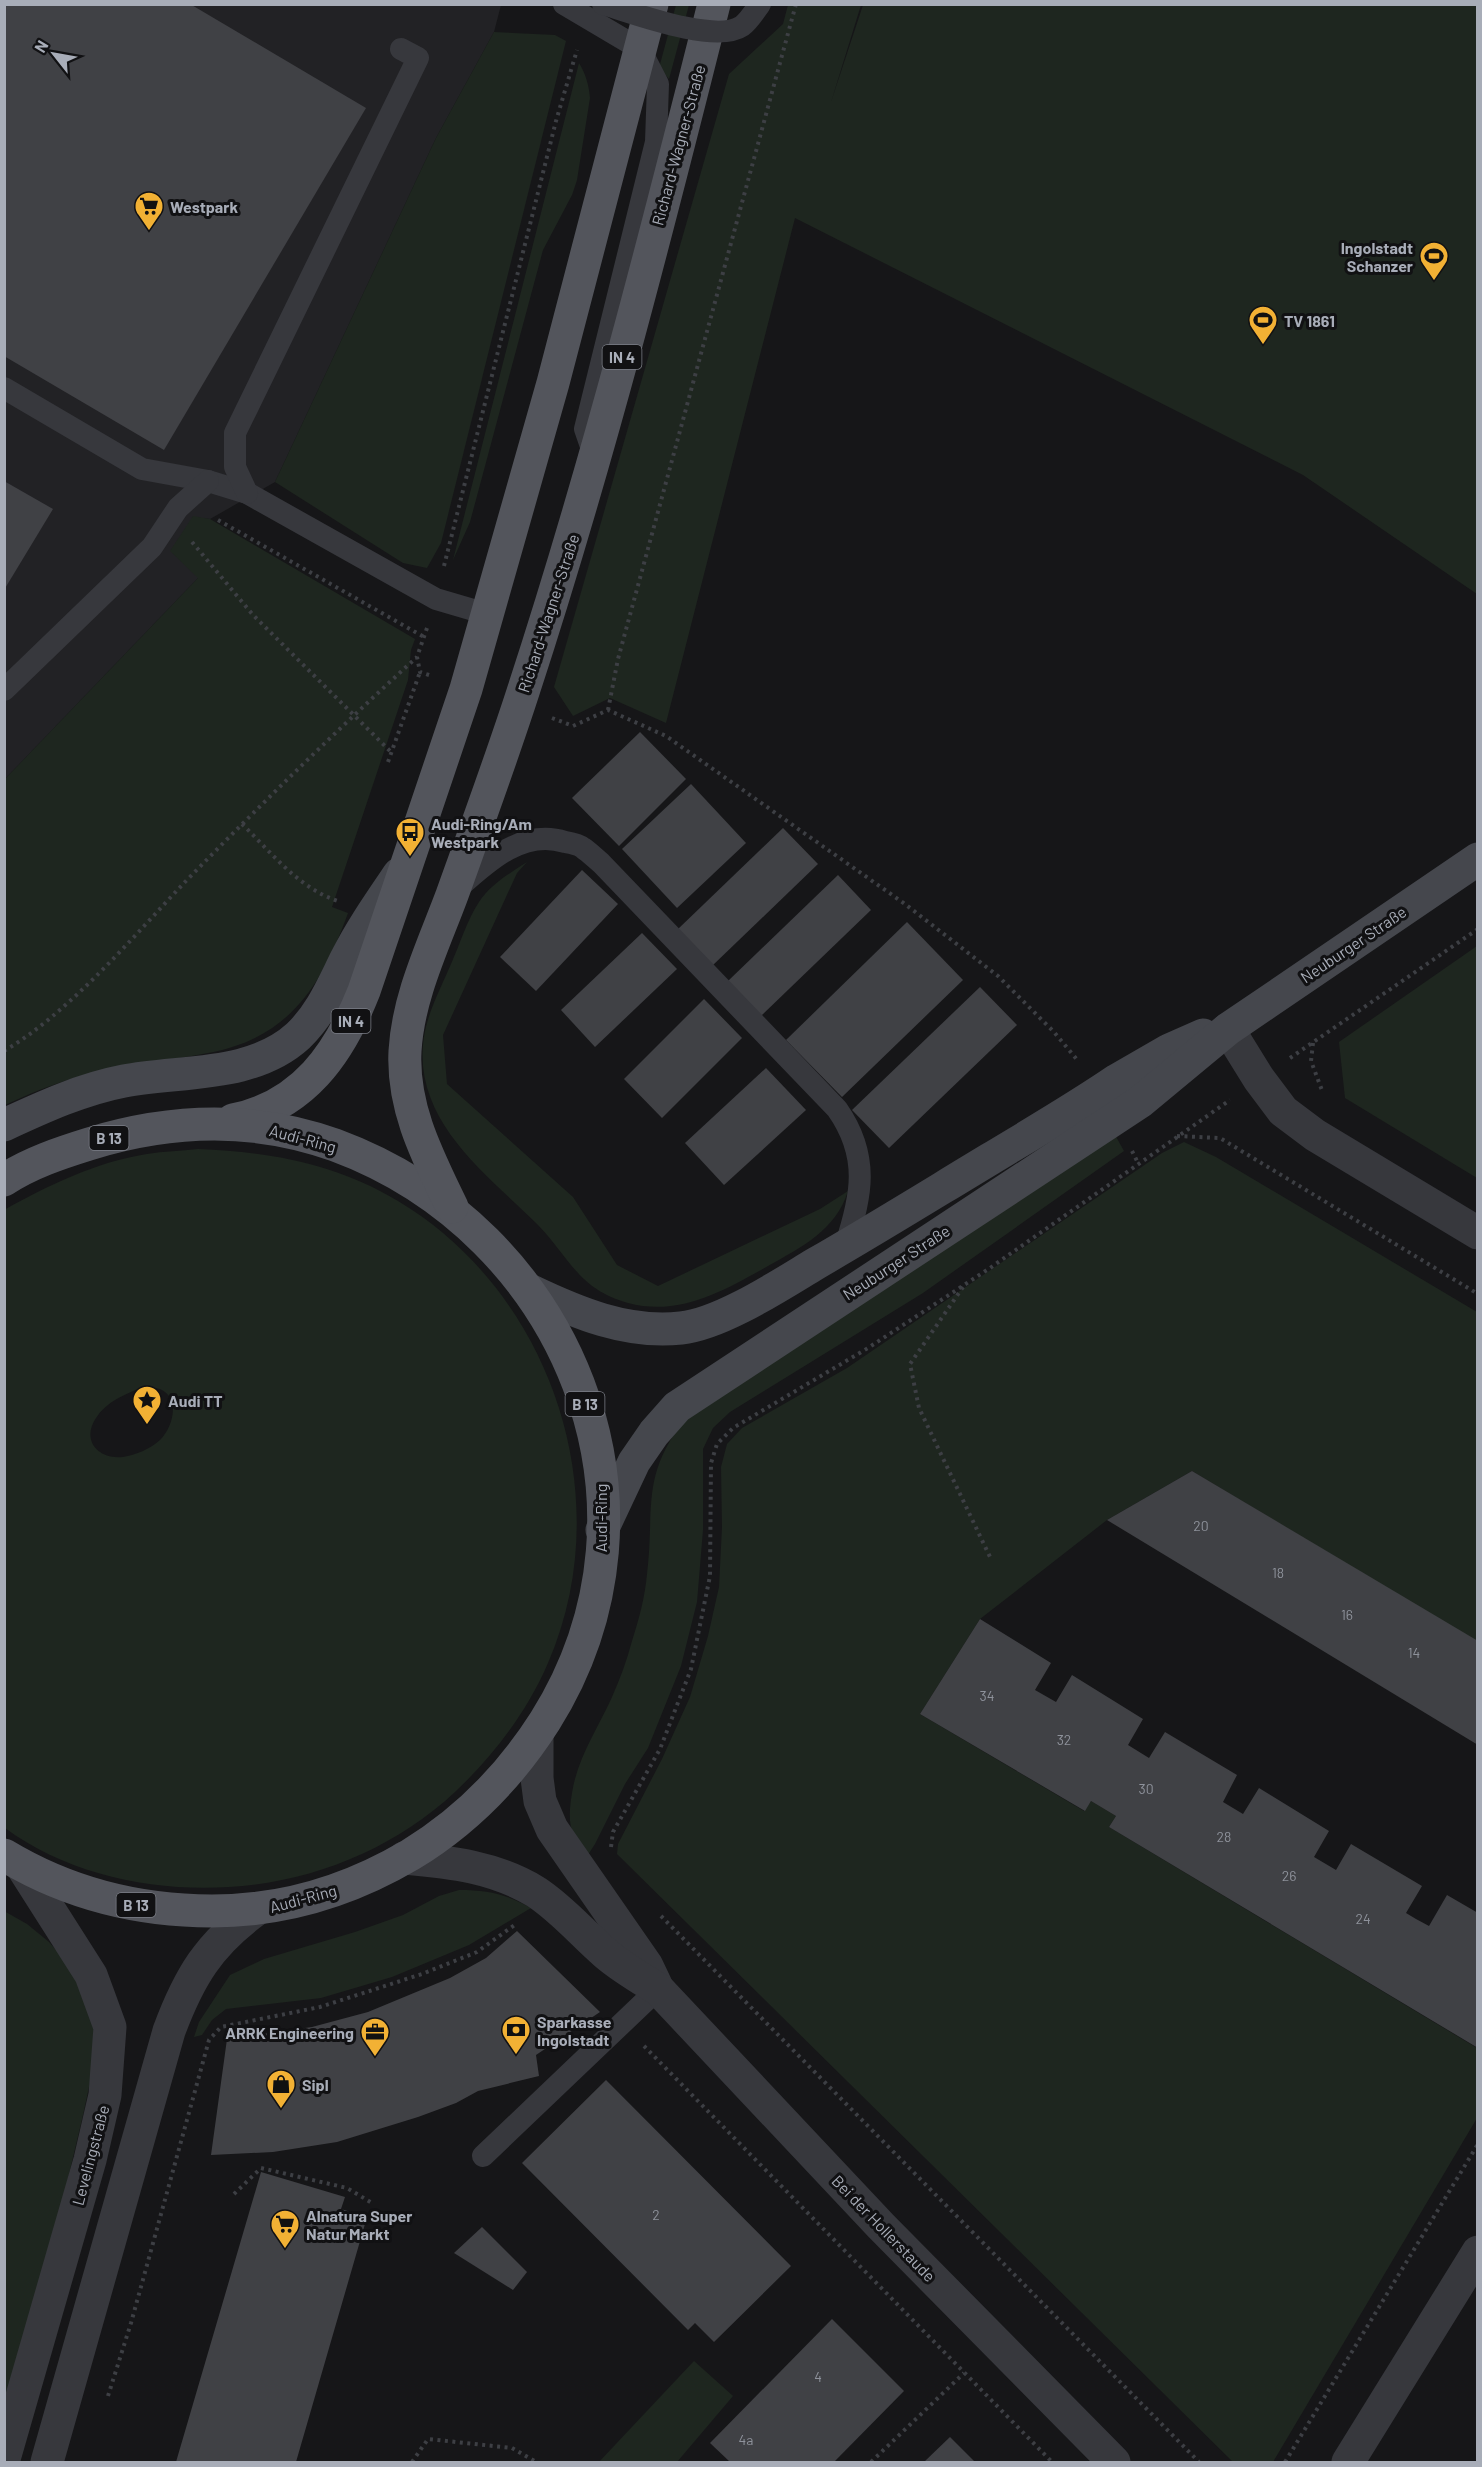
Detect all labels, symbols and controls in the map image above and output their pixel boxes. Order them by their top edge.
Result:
north arrow [24,24,84,84]
text: N [30,37,52,55]
street label: Richard-Wagner-Straße [647,63,709,227]
supermarket icon: Westpark [133,190,165,232]
place label: Westpark [170,197,238,216]
place label: Ingolstadt Schanzer [1341,238,1413,275]
sports icon: Ingolstadt Schanzer [1418,240,1450,282]
sports icon: TV 1861 [1247,304,1279,346]
place label: TV 1861 [1284,311,1335,330]
road number: IN 4 [602,345,642,369]
street label: Richard-Wagner-Straße [513,531,583,695]
place label: Audi-Ring/Am Westpark [431,814,532,851]
bus stop icon: Audi-Ring/Am Westpark [394,816,426,858]
street label: Neuburger Straße [1296,902,1410,986]
road number: IN 4 [332,1009,370,1033]
street label: Audi-Ring [267,1120,339,1156]
road number: B 13 [90,1126,128,1150]
street label: Neuburger Straße [839,1220,953,1304]
place icon: Audi TT [131,1384,163,1426]
place label: Audi TT [168,1391,223,1410]
road number: B 13 [566,1392,604,1416]
street label: Audi-Ring [591,1484,610,1552]
house number: 20 [1193,1517,1209,1534]
house number: 18 [1272,1564,1284,1581]
house number: 16 [1341,1606,1353,1623]
house number: 14 [1408,1644,1420,1661]
house number: 34 [980,1687,994,1704]
house number: 32 [1057,1731,1071,1748]
house number: 30 [1138,1780,1154,1797]
house number: 28 [1217,1828,1231,1845]
house number: 26 [1282,1867,1296,1884]
street label: Audi-Ring [267,1880,339,1916]
road number: B 13 [116,1893,156,1917]
house number: 24 [1355,1910,1371,1927]
place label: Sparkasse Ingolstadt [537,2012,612,2049]
bank icon: Sparkasse Ingolstadt [500,2014,532,2056]
office icon: ARRK Engineering [359,2016,391,2058]
place label: ARRK Engineering [225,2023,354,2042]
shop icon: Sipl [265,2068,297,2110]
place label: Sipl [302,2075,329,2094]
street label: Levelingstraße [67,2103,113,2207]
street label: Bei der Hollerstaude [828,2171,940,2285]
place label: Alnatura Super Natur Markt [306,2206,412,2243]
house number: 2 [652,2206,660,2223]
supermarket icon: Alnatura Super Natur Markt [269,2208,301,2250]
house number: 4 [814,2368,822,2385]
house number: 4a [739,2431,753,2448]

